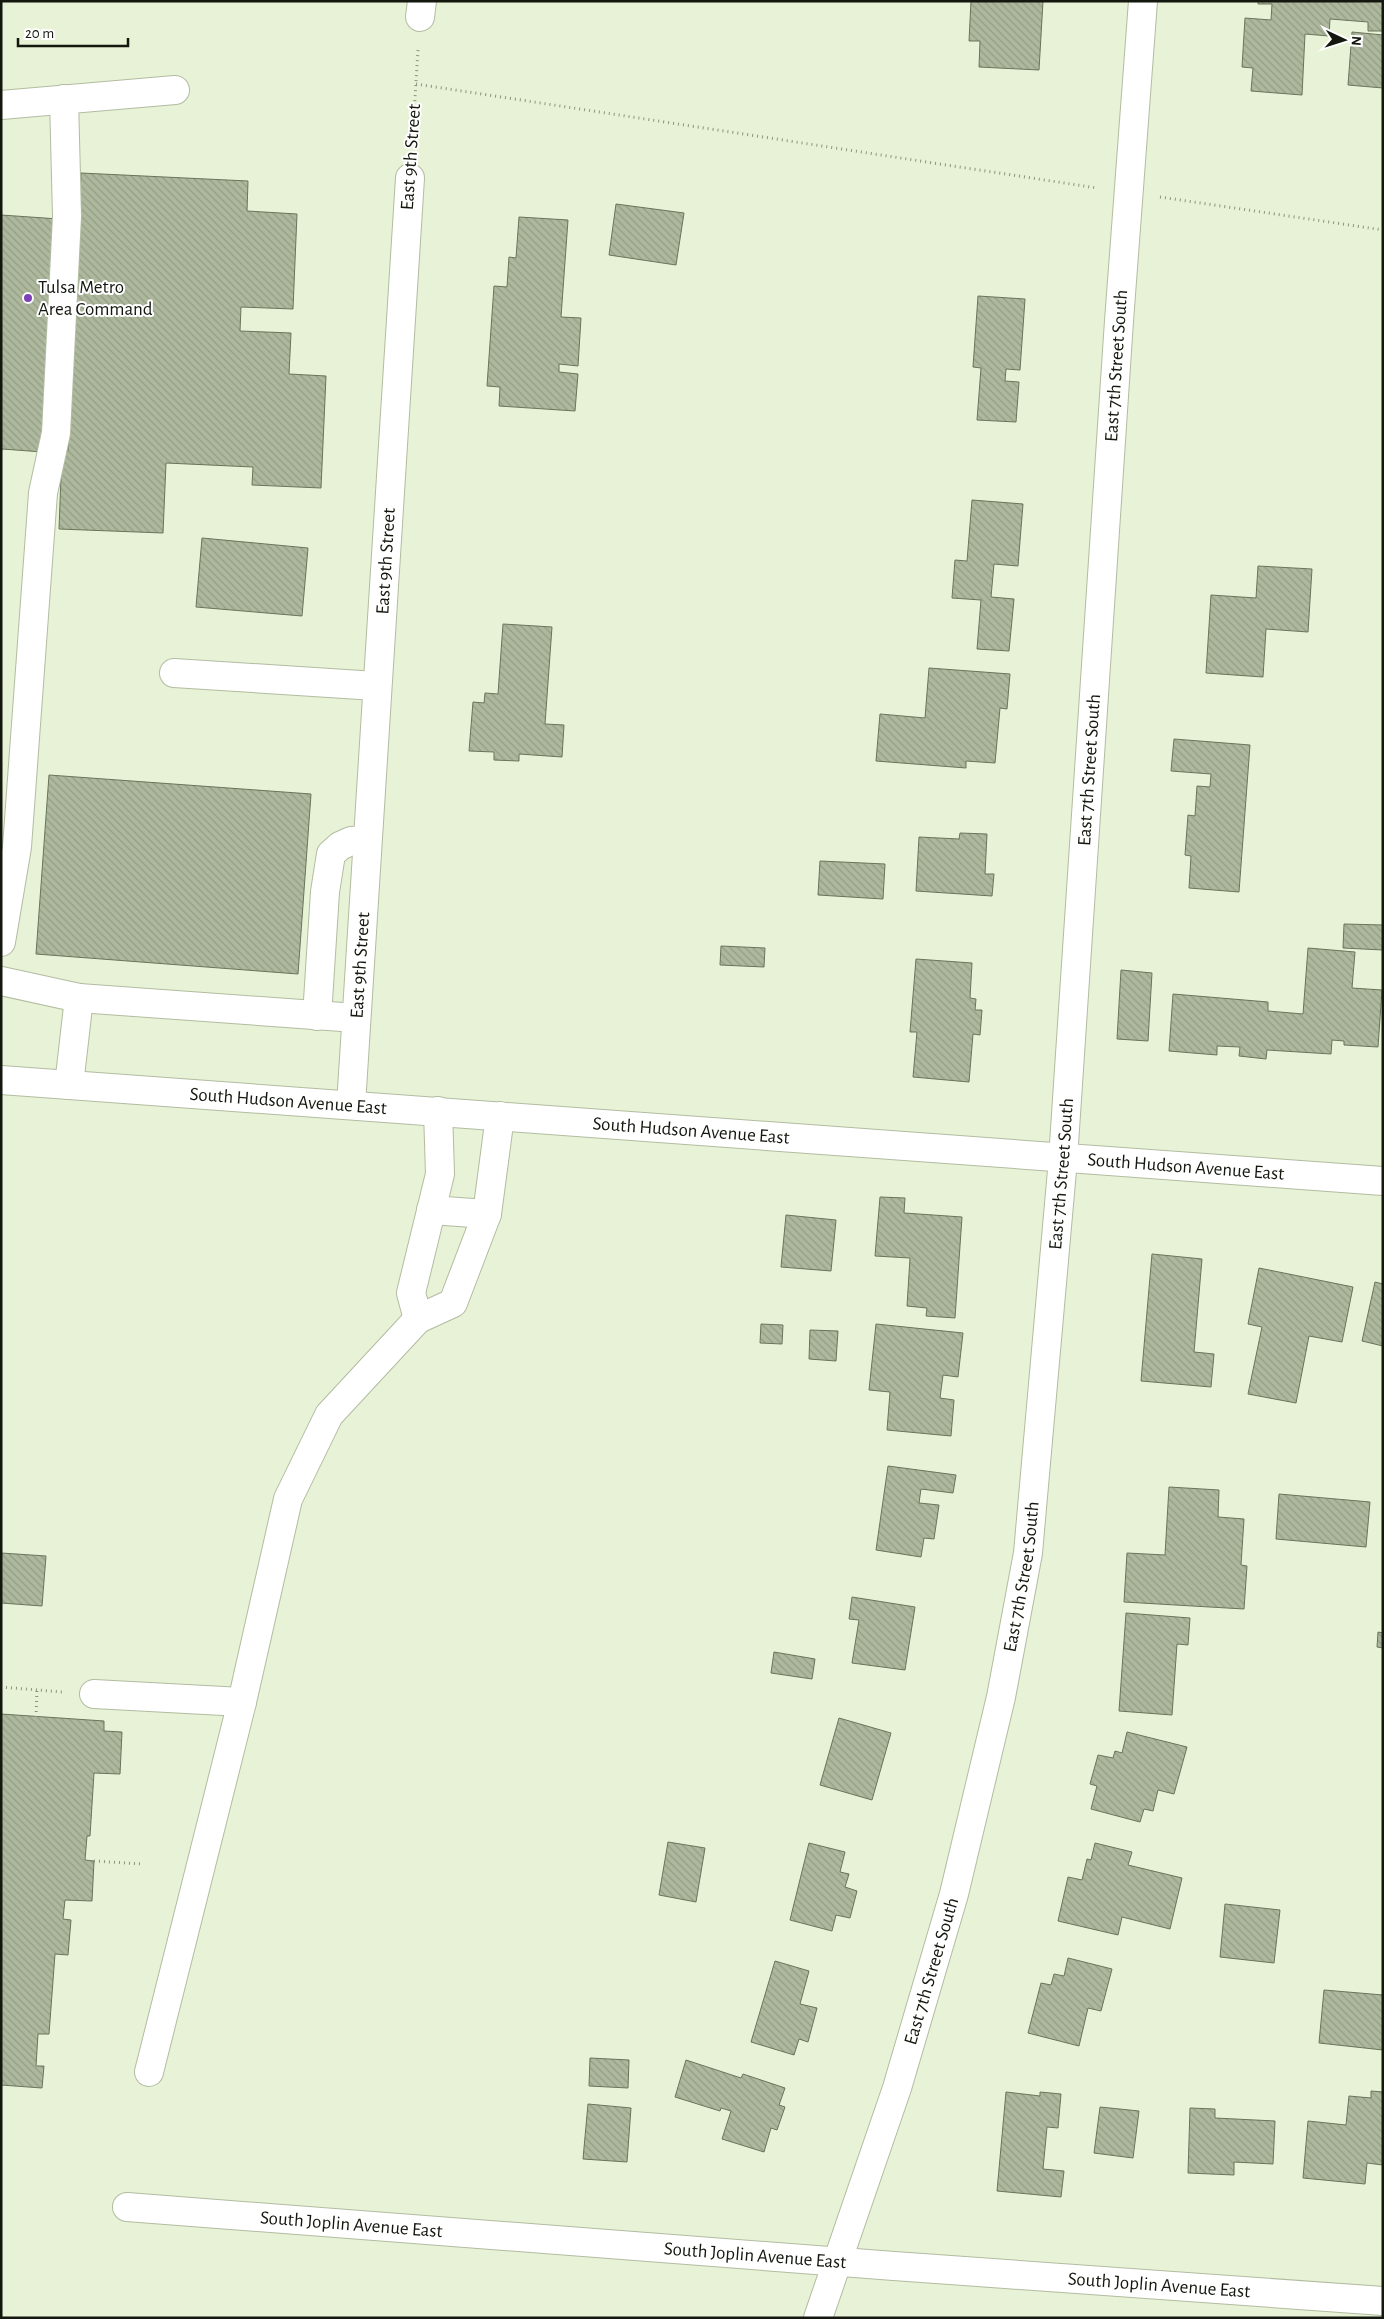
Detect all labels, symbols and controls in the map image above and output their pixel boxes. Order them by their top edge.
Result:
scale bar [18,15,128,47]
north arrow [1319,15,1369,65]
text: 20 m [25,26,54,41]
text: N [1349,35,1363,46]
street label: East 9th Street [398,103,424,211]
place label: Tulsa Metro Area Command [38,278,153,319]
street label: East 7th Street South [1101,289,1131,442]
marker: Tulsa Metro Area Command [22,292,34,304]
street label: East 9th Street [373,507,398,615]
street label: East 7th Street South [1074,693,1104,846]
street label: East 9th Street [347,911,373,1019]
street label: South Hudson Avenue East [189,1084,387,1118]
street label: East 7th Street South [1045,1097,1077,1251]
street label: South Hudson Avenue East [592,1114,790,1147]
street label: South Hudson Avenue East [1087,1150,1285,1183]
street label: East 7th Street South [1000,1501,1042,1654]
street label: East 7th Street South [901,1895,962,2047]
street label: South Joplin Avenue East [260,2208,443,2241]
street label: South Joplin Avenue East [663,2239,847,2272]
street label: South Joplin Avenue East [1067,2269,1251,2301]

